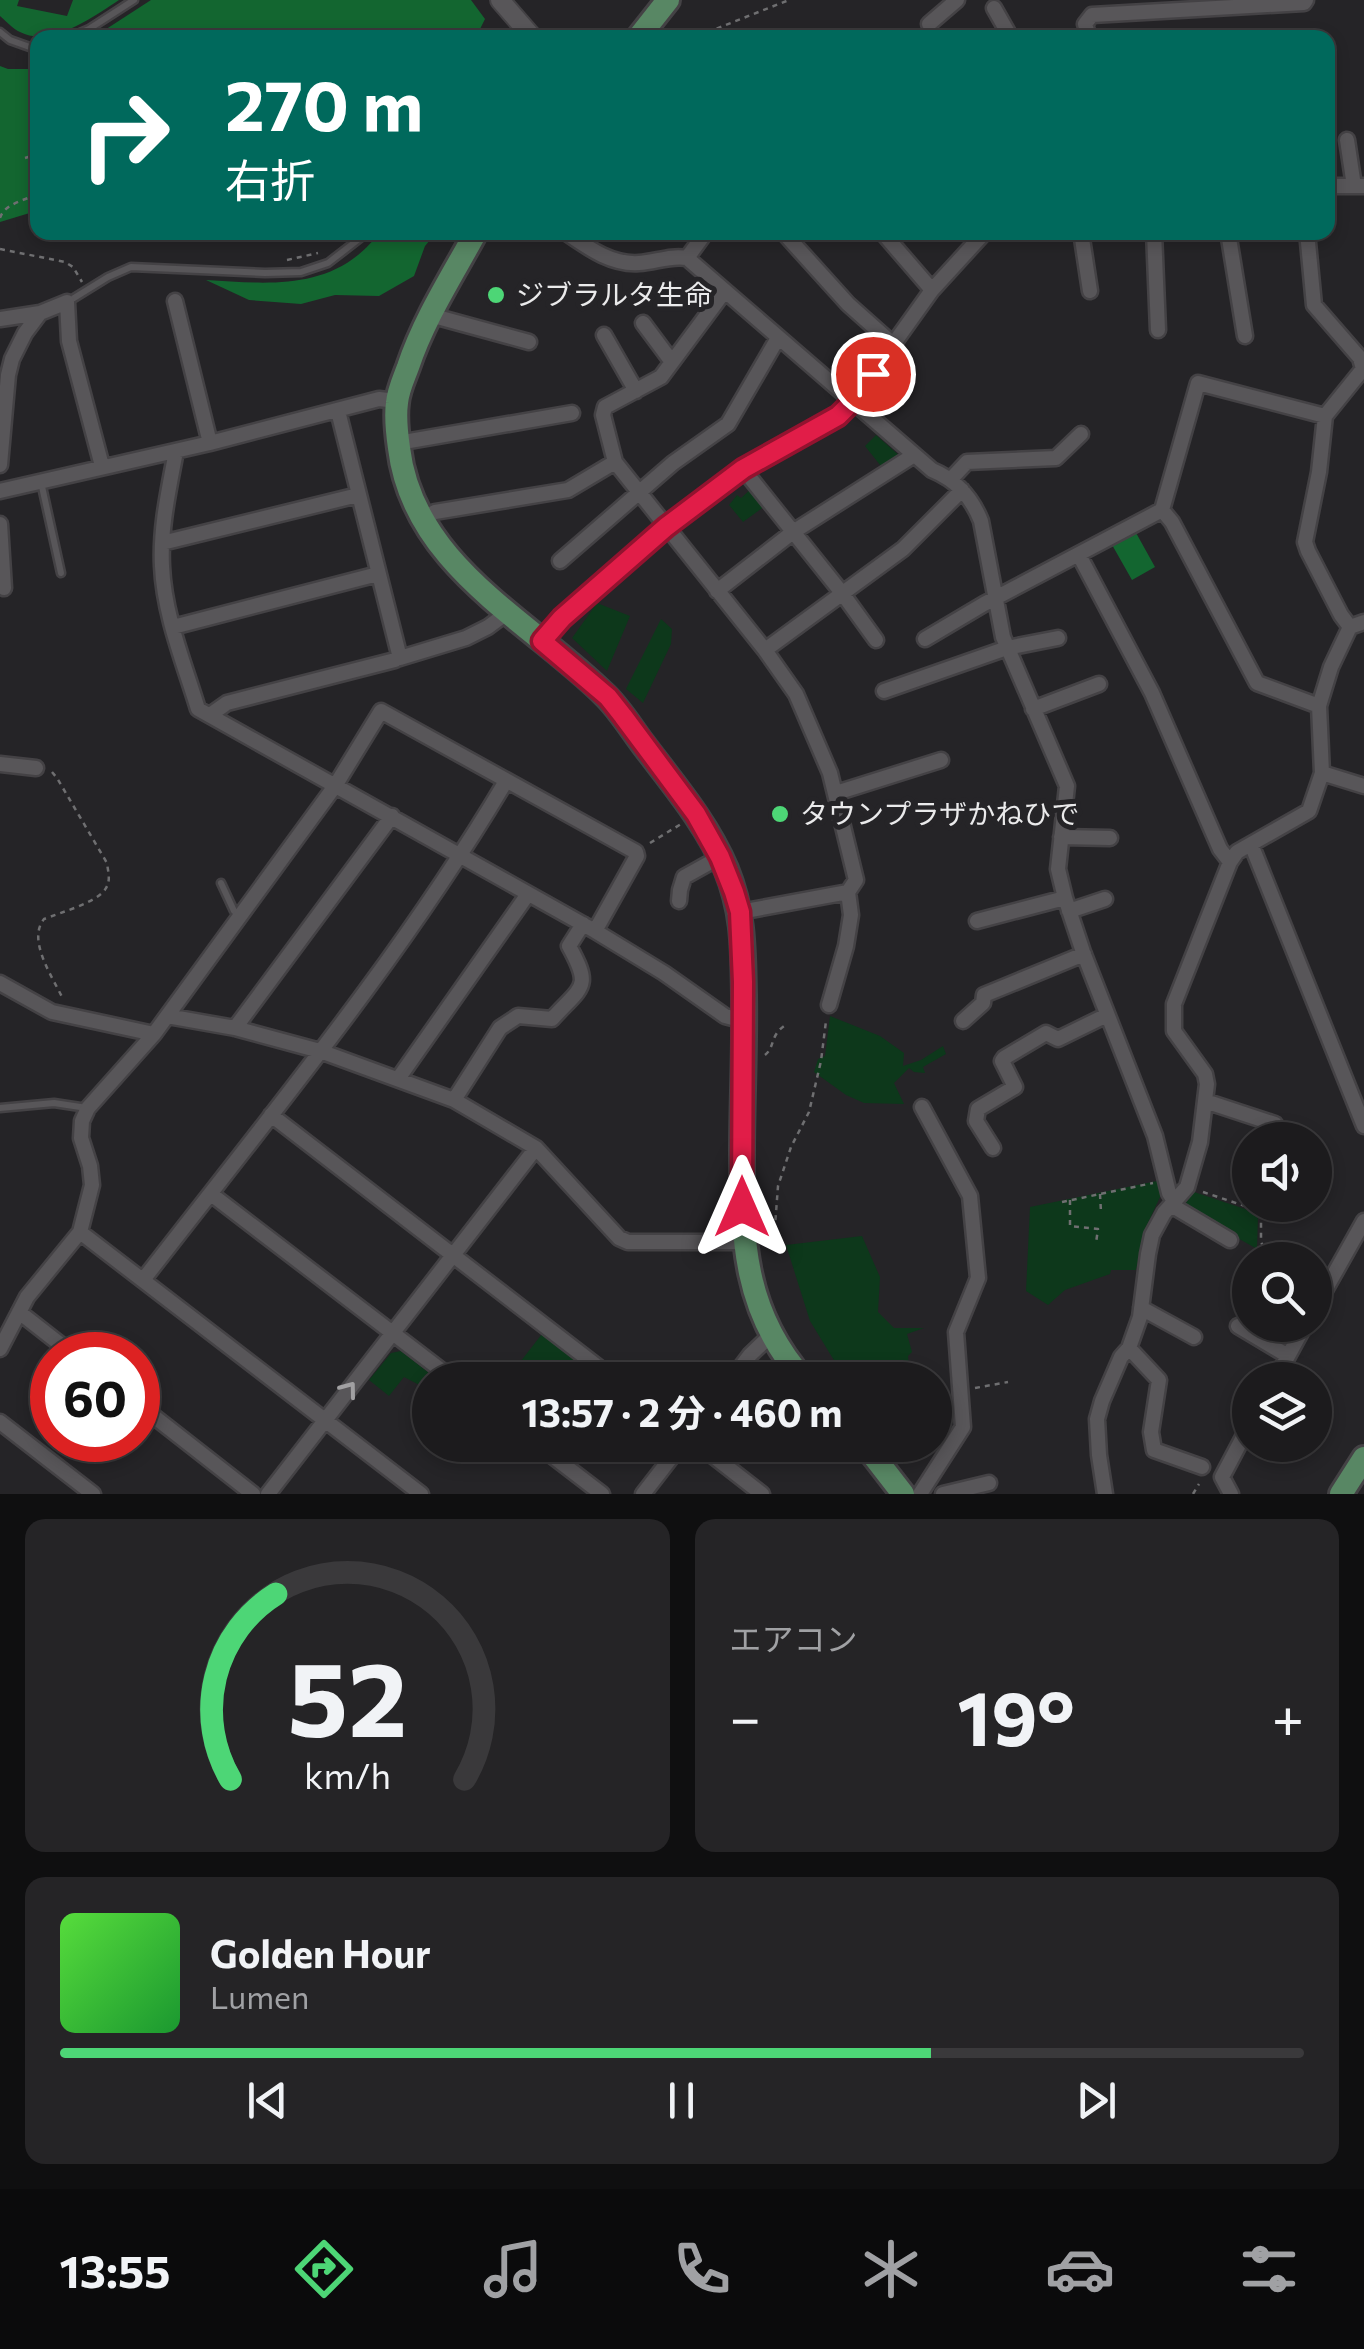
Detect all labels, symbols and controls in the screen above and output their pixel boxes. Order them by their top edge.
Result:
text: 270 m [225,60,423,145]
icon: right [60,70,190,200]
text: 右折 [225,151,315,206]
place label: ジブラルタ生命 [516,277,712,311]
marker: ジブラルタ生命 [485,284,507,306]
pin [831,332,916,417]
icon: arrive [846,347,901,402]
place label: タウンプラザかねひで [800,796,1079,830]
marker: タウンプラザかねひで [769,803,791,825]
map controls [1232,1122,1332,1462]
button: sound [1232,1122,1332,1222]
position arrow [690,1155,794,1259]
button: search [1232,1242,1332,1342]
speed limit sign: 60 [30,1332,160,1462]
button: layers [1232,1362,1332,1462]
one-way arrow [338,1382,355,1400]
text: 13:57 · 2 分 · 460 m [522,1388,842,1435]
text: エアコン [730,1618,858,1658]
text: 52 [287,1631,407,1758]
text: 19° [957,1670,1075,1761]
text: − [730,1682,761,1749]
text: + [1272,1682,1304,1749]
text: km/h [304,1753,391,1796]
text: Golden Hour [210,1929,431,1976]
text: Lumen [210,1976,309,2016]
icon: previous [240,2073,295,2128]
icon: pause [654,2073,709,2128]
icon: next [1069,2073,1124,2128]
icon: directions [289,2234,359,2304]
icon: music [478,2234,548,2304]
icon: phone [667,2234,737,2304]
icon: climate [856,2234,926,2304]
icon: car [1045,2234,1115,2304]
icon: filters [1234,2234,1304,2304]
text: 13:55 [60,2242,170,2297]

